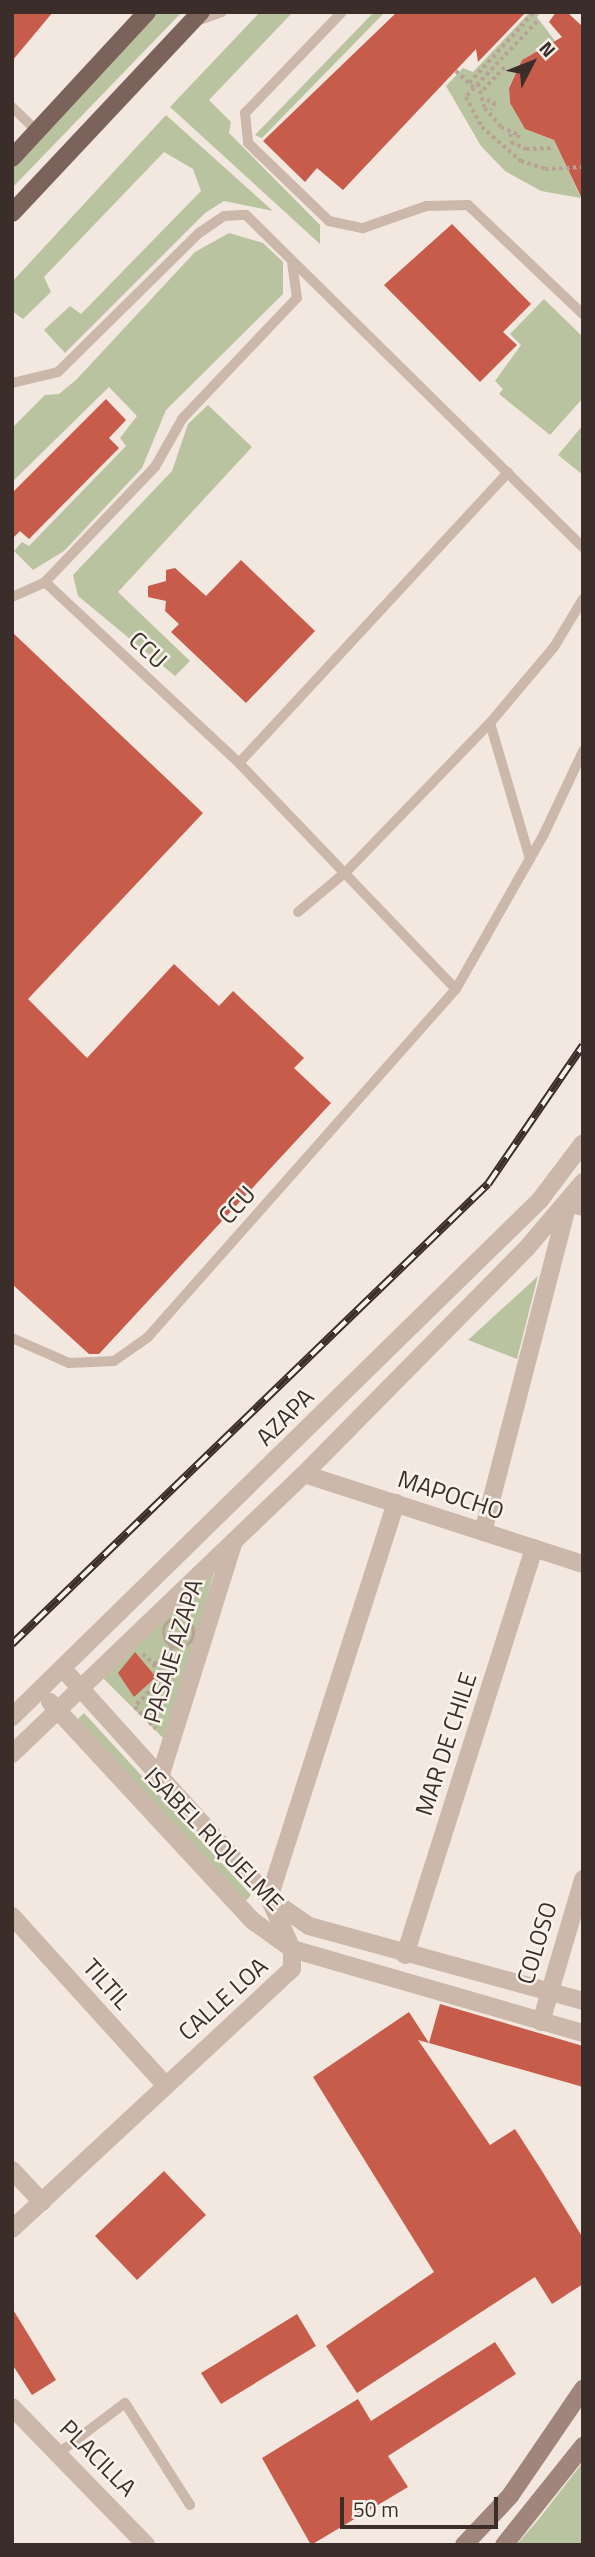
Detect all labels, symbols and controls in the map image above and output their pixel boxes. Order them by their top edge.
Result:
north arrow [497,28,567,98]
text: N [533,34,563,63]
street label: CCU [123,625,173,675]
street label: CCU [212,1180,262,1230]
street label: AZAPA [250,1382,320,1452]
street label: MAPOCHO [394,1464,508,1526]
street label: PASAJE AZAPA [137,1575,209,1727]
street label: MAR DE CHILE [409,1669,483,1819]
street label: ISABEL RIQUELME [138,1761,290,1917]
street label: COLOSO [511,1898,563,1988]
street label: CALLE LOA [173,1952,273,2046]
street label: TILTIL [77,1953,137,2015]
street label: PLACILLA [54,2414,142,2502]
scale bar [343,2484,500,2528]
text: 50 m [353,2493,399,2525]

